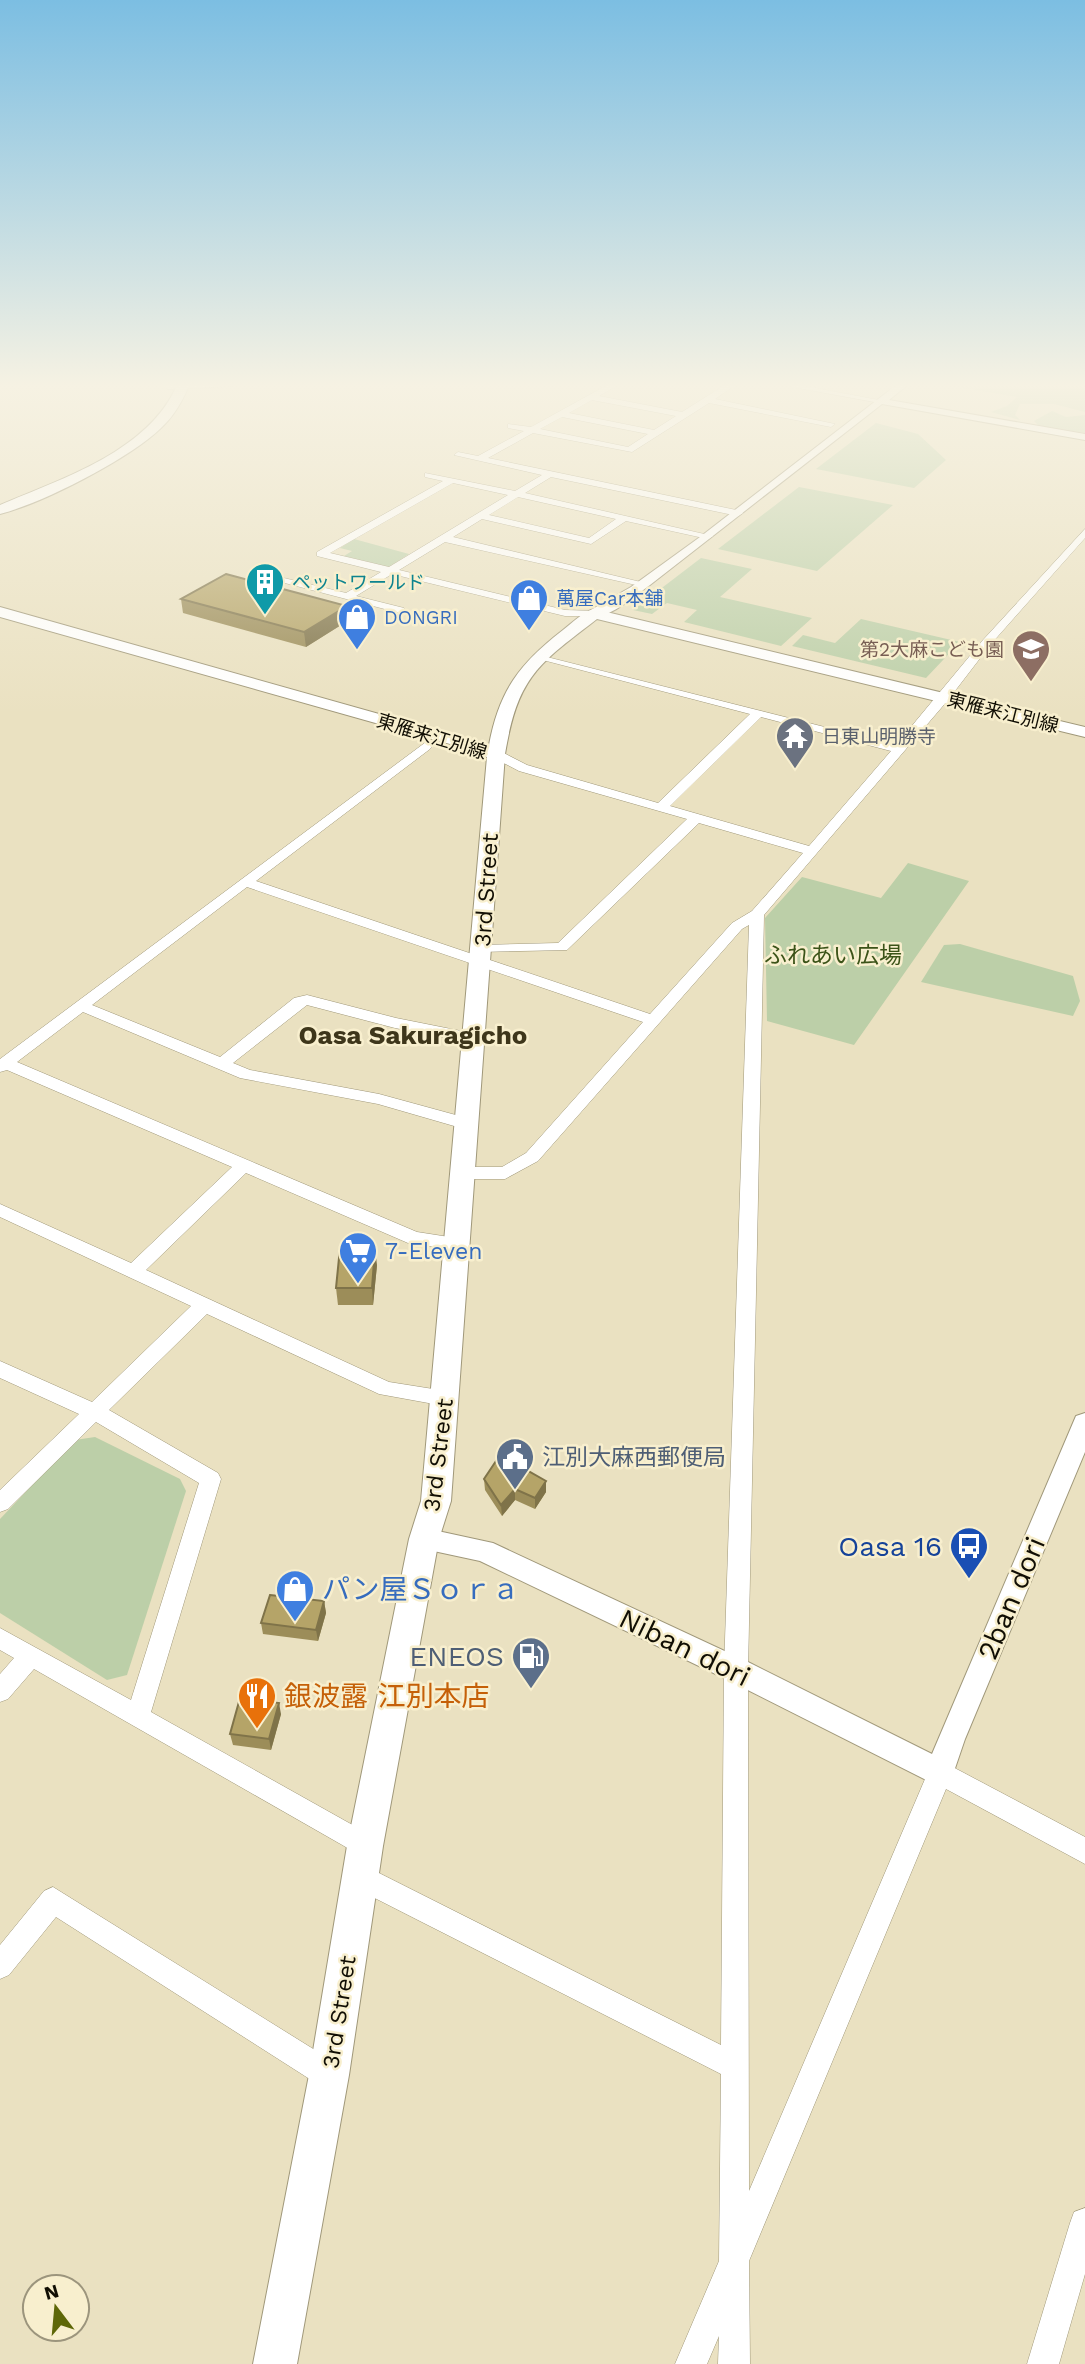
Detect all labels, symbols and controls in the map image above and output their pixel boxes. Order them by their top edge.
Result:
building icon: ペットワールド [244,561,286,616]
place label: ペットワールド [292,571,425,594]
shop icon: 萬屋Car本舗 [508,577,550,632]
place label: 萬屋Car本舗 [556,587,664,610]
shop icon: DONGRI [336,596,378,651]
place label: DONGRI [384,606,458,629]
school or university icon: 第2大麻こども園 [1010,628,1052,683]
place label: 第2大麻こども園 [860,638,1004,661]
street label: 東雁来江別線 [945,688,1061,737]
street label: 東雁来江別線 [374,709,490,764]
temple icon: 日東山明勝寺 [774,715,816,770]
place label: 日東山明勝寺 [822,725,936,748]
street label: 3rd Street [469,832,504,948]
park label: ふれあい広場 [764,942,902,969]
district label: Oasa Sakuragicho [299,1020,527,1050]
supermarket icon: 7-Eleven [337,1230,379,1285]
place label: 7-Eleven [385,1238,483,1265]
street label: 3rd Street [418,1397,459,1513]
public building icon: 江別大麻西郵便局 [494,1436,536,1491]
place label: 江別大麻西郵便局 [542,1444,726,1471]
bus stop icon: Oasa 16 [948,1525,990,1580]
place label: Oasa 16 [838,1530,942,1563]
street label: 2ban dori [971,1532,1052,1664]
shop icon: パン屋Ｓｏｒａ [274,1568,316,1623]
place label: パン屋Ｓｏｒａ [322,1573,519,1606]
street label: Niban dori [614,1602,756,1693]
fuel station icon: ENEOS [510,1635,552,1690]
place label: ENEOS [409,1640,504,1673]
restaurant icon: 銀波露 江別本店 [236,1675,278,1730]
place label: 銀波露 江別本店 [284,1680,490,1713]
street label: 3rd Street [317,1953,362,2070]
north arrow [21,2273,91,2343]
text: N [42,2279,61,2305]

